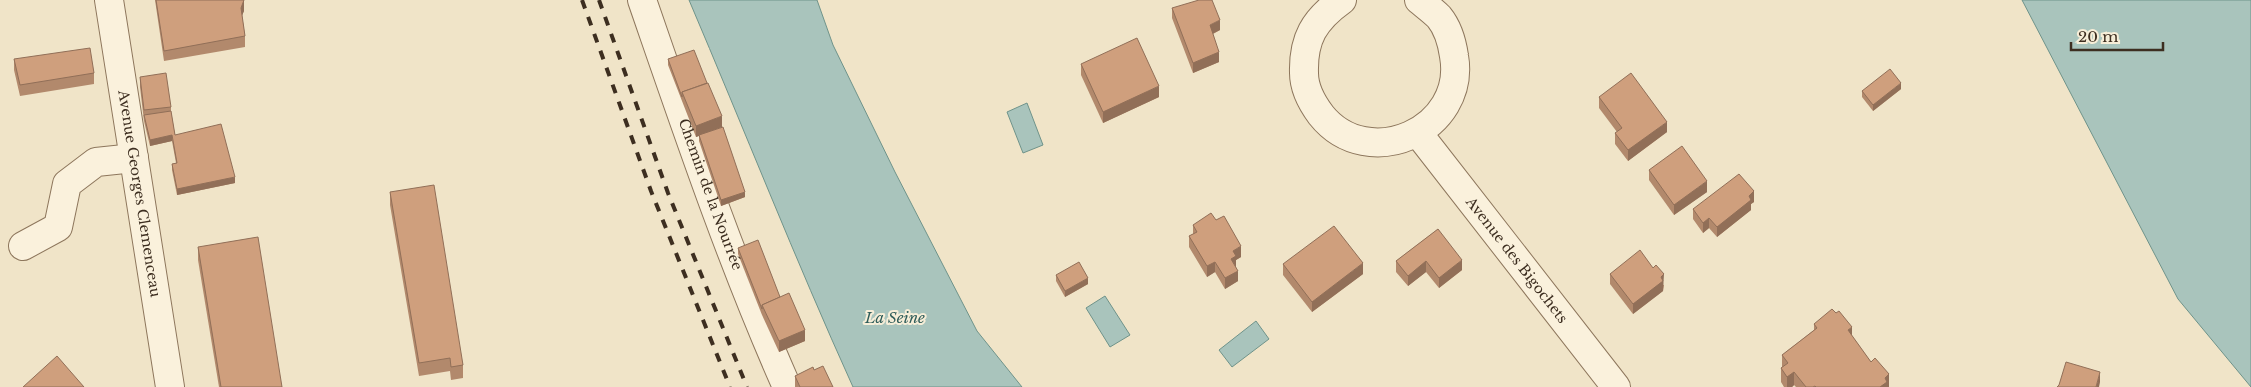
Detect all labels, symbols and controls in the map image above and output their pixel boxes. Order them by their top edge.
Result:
scale bar [2071,20,2164,52]
text: 20 m [2078,27,2118,46]
street label: Avenue Georges Clemenceau [114,88,165,299]
street label: Chemin de la Nourrée [675,116,747,273]
street label: Avenue des Bigochets [1462,192,1572,327]
water label: La Seine [864,308,925,327]

